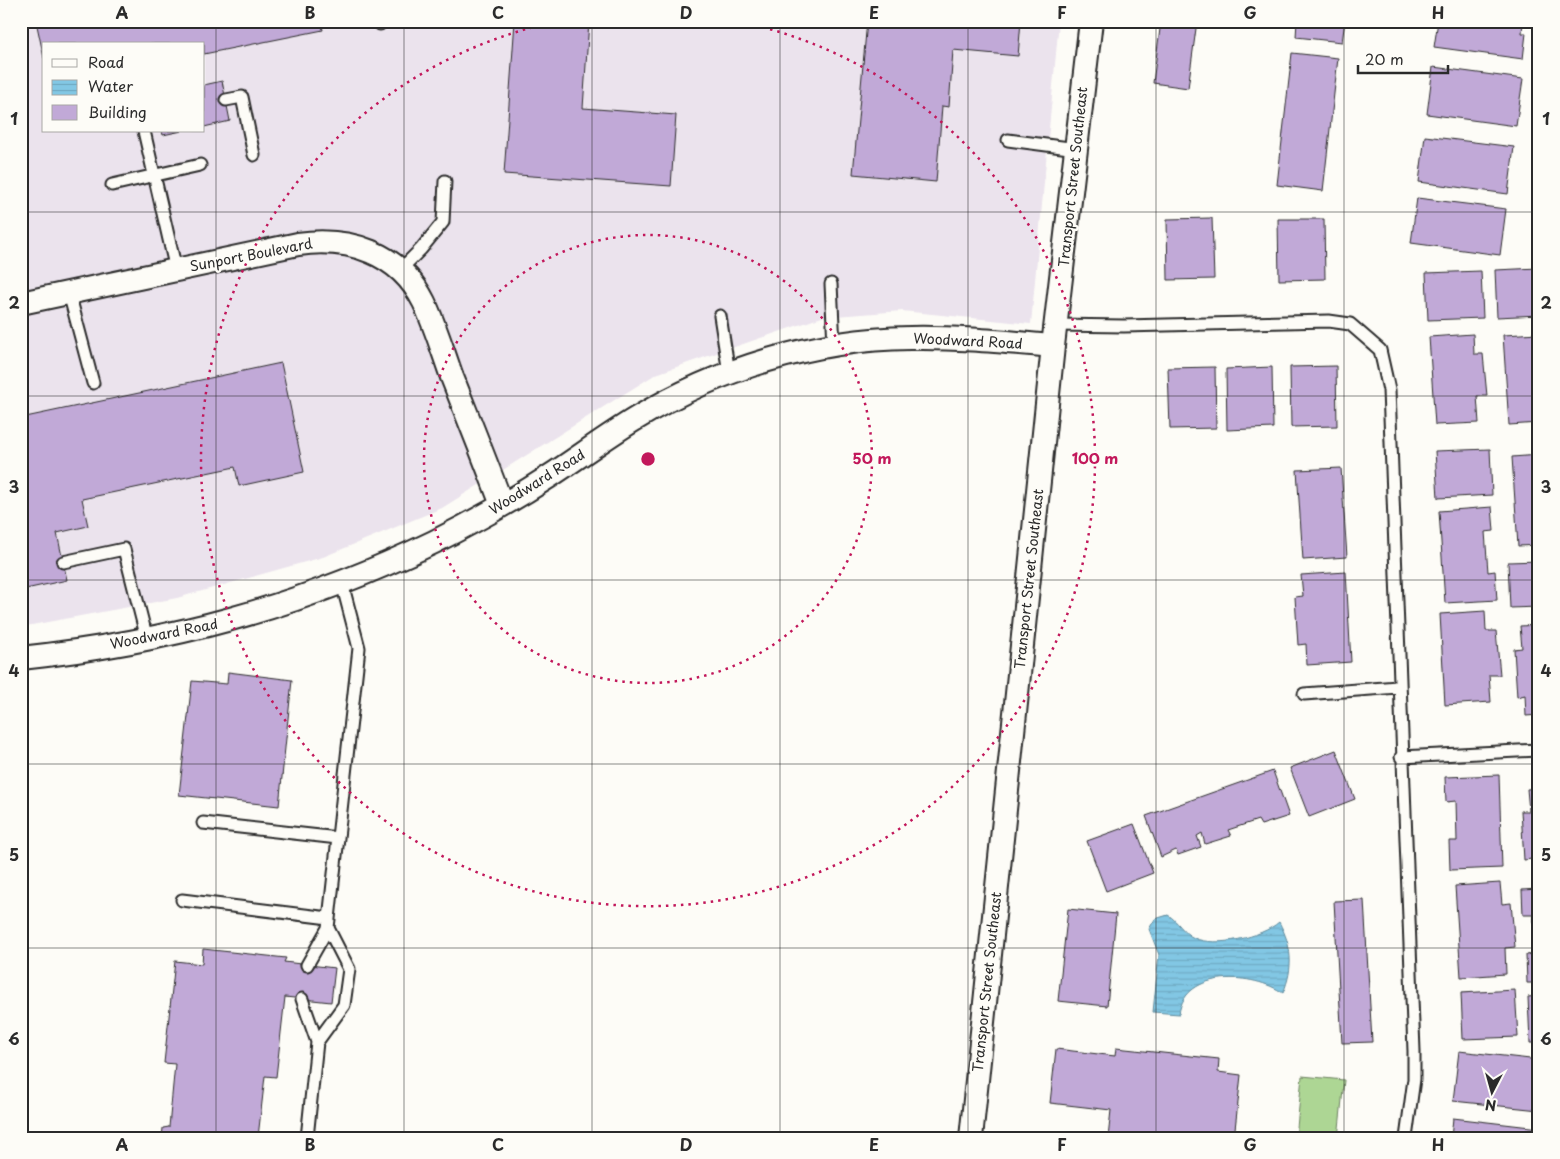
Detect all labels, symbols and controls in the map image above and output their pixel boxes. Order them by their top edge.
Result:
text: A [116,0,129,24]
text: B [305,0,316,24]
text: C [492,0,504,24]
text: D [680,0,692,24]
text: E [869,0,879,24]
text: F [1057,0,1067,24]
text: G [1243,0,1257,24]
text: H [1432,0,1444,24]
legend [42,42,205,132]
scale bar [1358,42,1448,74]
text: 20 m [1365,47,1404,70]
text: Road [88,50,124,73]
text: Water [88,74,133,97]
street label: Transport Street Southeast [1053,85,1092,268]
text: Building [88,100,147,123]
text: 1 [10,106,18,130]
text: 1 [1542,106,1550,130]
street label: Sunport Boulevard [188,232,314,277]
text: 2 [8,290,20,314]
text: 2 [1540,290,1552,314]
street label: Woodward Road [913,327,1023,354]
street label: Woodward Road [485,444,589,519]
text: 50 m [853,446,891,469]
text: 100 m [1072,446,1118,469]
centre of rings [639,450,657,468]
text: 3 [9,474,19,498]
text: 3 [1541,474,1551,498]
street label: Transport Street Southeast [1009,487,1048,670]
street label: Woodward Road [108,613,220,654]
text: 4 [9,658,20,682]
text: 4 [1541,658,1552,682]
text: 5 [9,842,19,866]
text: 5 [1541,842,1551,866]
street label: Transport Street Southeast [967,890,1006,1073]
text: 6 [8,1026,20,1050]
text: 6 [1540,1026,1552,1050]
north arrow [1468,1066,1518,1116]
text: N [1484,1094,1497,1116]
text: A [116,1132,129,1156]
text: B [305,1132,316,1156]
text: C [492,1132,504,1156]
text: D [680,1132,692,1156]
text: E [869,1132,879,1156]
text: F [1057,1132,1067,1156]
text: G [1243,1132,1257,1156]
text: H [1432,1132,1444,1156]

